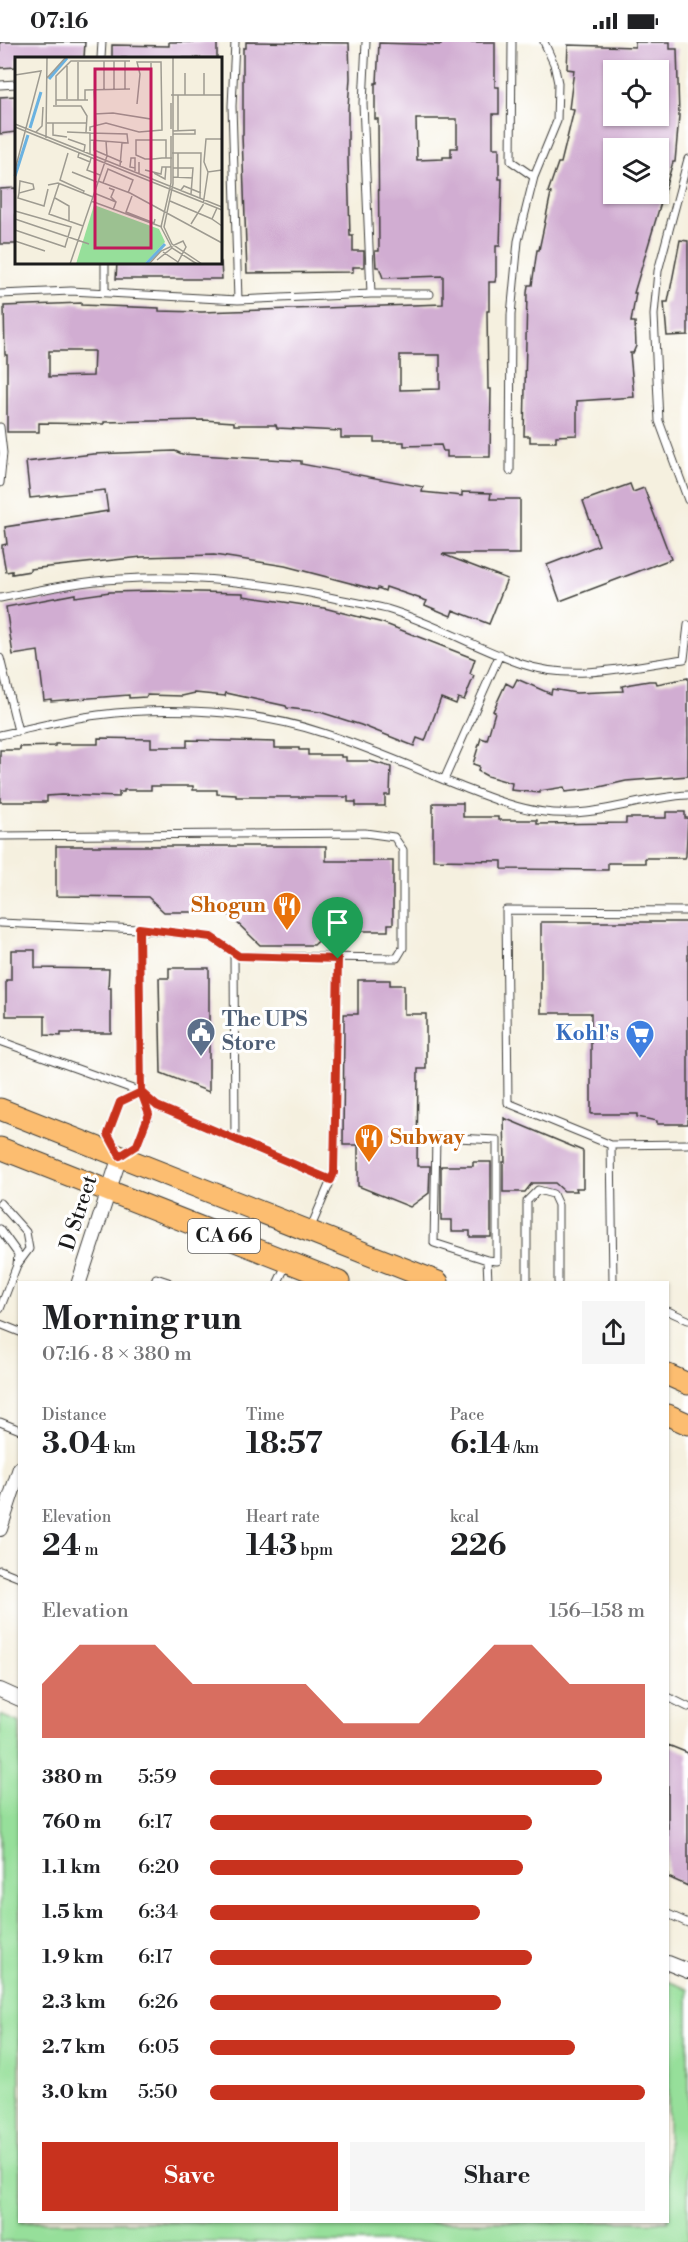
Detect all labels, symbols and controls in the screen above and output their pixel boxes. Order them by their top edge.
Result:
text: 07:16 [30,8,88,35]
inset map [15,57,222,264]
map controls [603,60,669,204]
button: locate [603,60,669,126]
button: layers [603,138,669,204]
restaurant icon: Shogun [271,890,303,932]
place label: Shogun [191,893,266,919]
pin [312,897,363,959]
icon: arrive [321,906,354,939]
place label: The UPS Store [222,1007,307,1057]
public building icon: The UPS Store [185,1016,217,1058]
supermarket icon: Kohl's [624,1018,656,1060]
place label: Kohl's [556,1021,619,1047]
restaurant icon: Subway [353,1122,385,1164]
place label: Subway [390,1125,465,1151]
street label: D Street [55,1172,104,1254]
road number: CA 66 [188,1219,260,1253]
text: Morning run [42,1299,242,1340]
button: share [582,1301,645,1364]
text: 07:16 · 8 × 380 m [42,1342,192,1367]
text: Distance [42,1405,107,1425]
text: Time [246,1405,285,1425]
text: Pace [450,1405,484,1425]
text: 3.04 [42,1425,110,1463]
text: 18:57 [246,1425,323,1463]
text: 6:14 [450,1425,510,1463]
text: km [110,1438,136,1458]
text: /km [510,1438,539,1458]
text: Elevation [42,1507,111,1527]
text: Heart rate [246,1507,320,1527]
text: kcal [450,1507,479,1527]
text: 24 [42,1527,81,1565]
text: 143 [246,1527,297,1565]
text: 226 [450,1527,506,1565]
text: m [81,1540,98,1560]
text: bpm [297,1540,333,1560]
text: Elevation [42,1599,129,1624]
text: 156–158 m [549,1599,645,1624]
text: 380 m [42,1765,103,1790]
text: 5:59 [138,1765,177,1790]
text: 760 m [42,1810,101,1835]
text: 6:17 [138,1810,172,1835]
text: 1.1 km [42,1855,101,1880]
text: 6:20 [138,1855,179,1880]
text: 1.5 km [42,1900,103,1925]
text: 6:34 [138,1900,178,1925]
text: 1.9 km [42,1945,104,1970]
text: 6:17 [138,1945,172,1970]
text: 2.3 km [42,1990,106,2015]
text: 6:26 [138,1990,178,2015]
text: 2.7 km [42,2035,106,2060]
text: 6:05 [138,2035,179,2060]
text: 3.0 km [42,2080,108,2105]
text: 5:50 [138,2080,178,2105]
button: Save [42,2142,338,2211]
button: Share [350,2142,645,2211]

